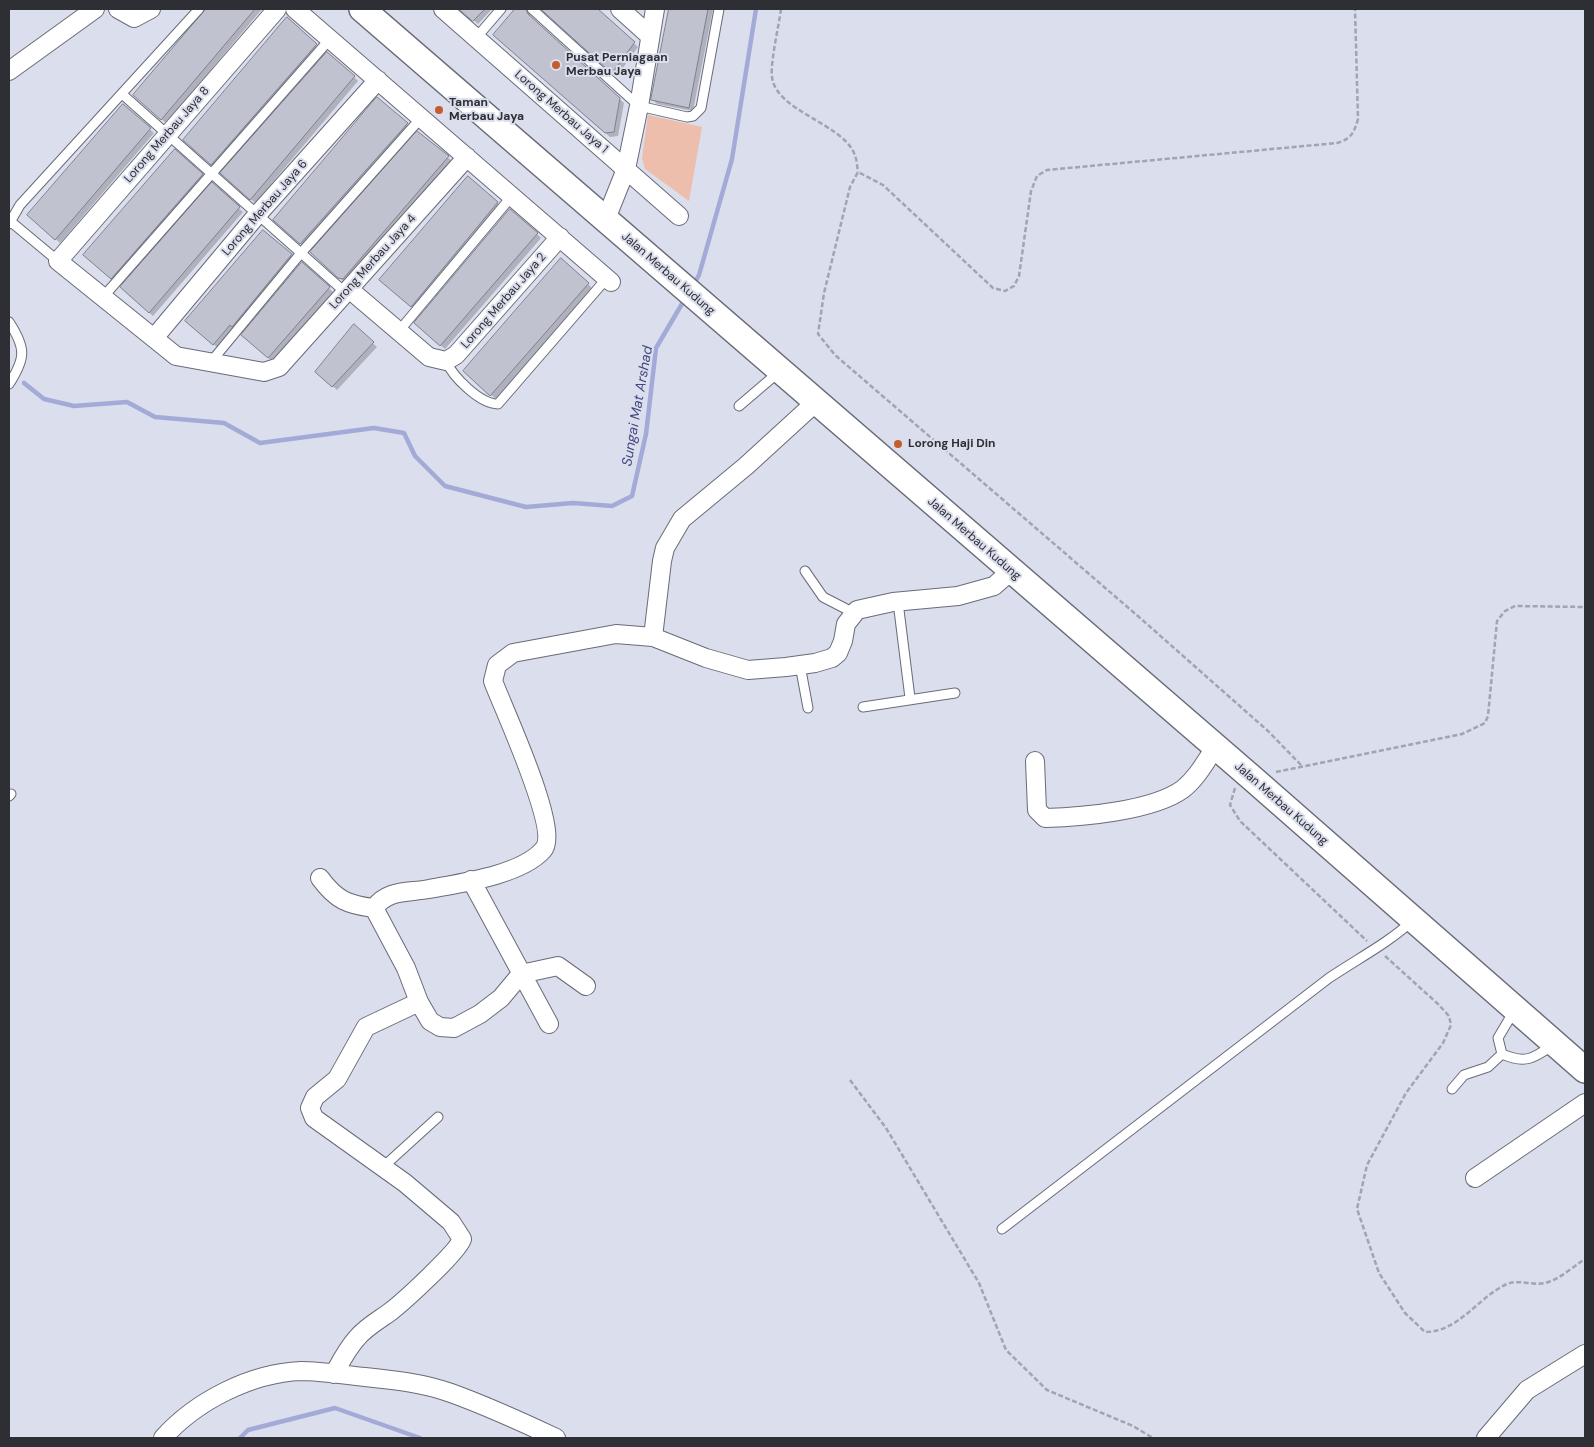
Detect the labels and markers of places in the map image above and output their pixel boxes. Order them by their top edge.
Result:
place label: Pusat Perniagaan Merbau Jaya [566,51,668,79]
marker: Pusat Perniagaan Merbau Jaya [550,59,562,71]
place label: Taman Merbau Jaya [449,96,524,124]
marker: Taman Merbau Jaya [433,104,445,116]
place label: Lorong Haji Din [908,437,995,451]
marker: Lorong Haji Din [892,438,904,450]

